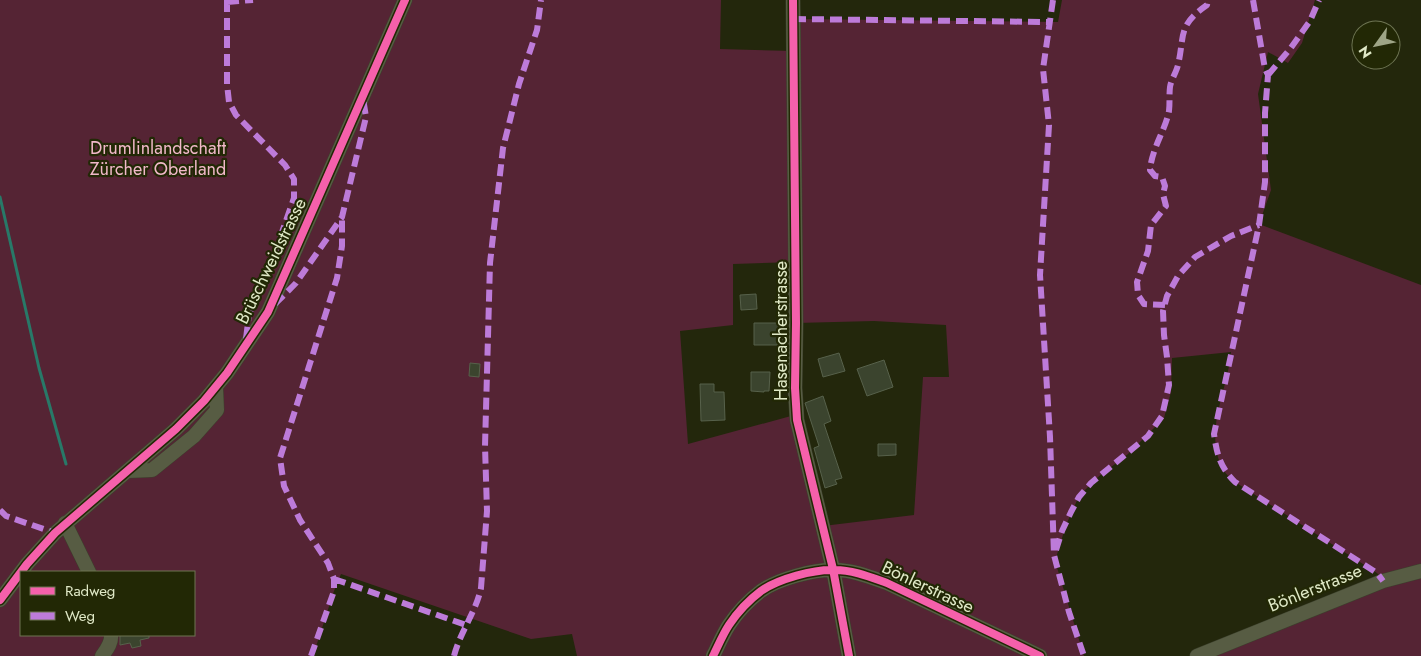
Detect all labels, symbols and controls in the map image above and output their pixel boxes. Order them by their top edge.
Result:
north arrow [1351,20,1401,70]
text: N [1354,42,1377,62]
park label: Drumlinlandschaft Zürcher Oberland [90,135,227,182]
street label: Brüschweidstrasse [229,194,313,328]
street label: Hasenacherstrasse [768,261,794,401]
street label: Bönlerstrasse [878,554,978,620]
street label: Bönlerstrasse [1264,557,1366,619]
legend [20,571,195,636]
text: Radweg [65,580,115,602]
text: Weg [65,605,95,627]

